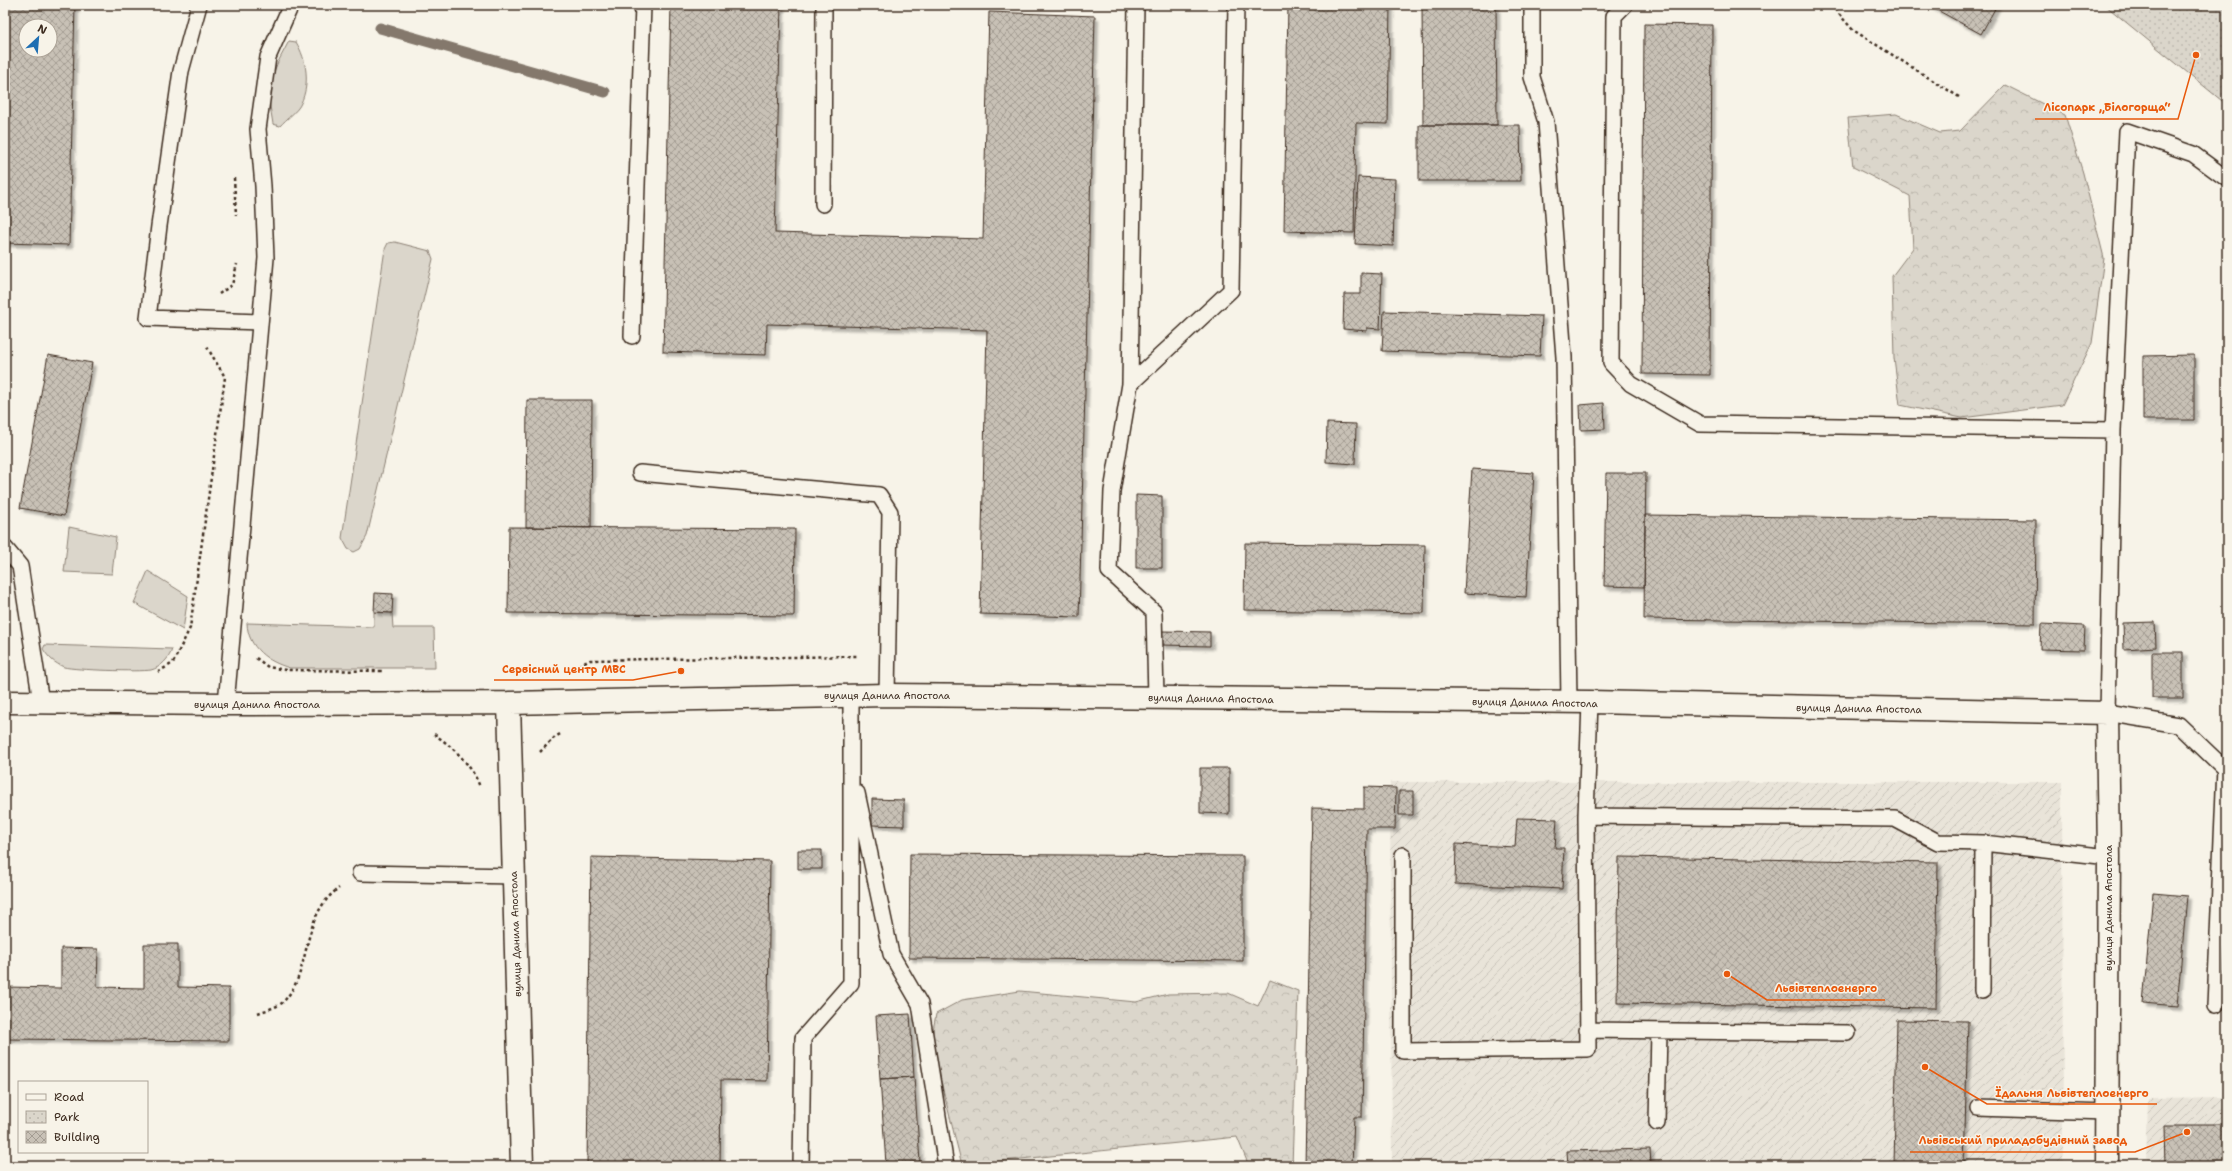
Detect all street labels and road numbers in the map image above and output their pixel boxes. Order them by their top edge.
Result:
street label: вулиця Данила Апостола [824,689,951,702]
street label: вулиця Данила Апостола [1148,691,1275,706]
street label: вулиця Данила Апостола [1472,695,1599,710]
street label: вулиця Данила Апостола [194,698,321,711]
street label: вулиця Данила Апостола [1796,701,1923,716]
street label: вулиця Данила Апостола [2102,844,2115,971]
street label: вулиця Данила Апостола [507,870,524,997]

